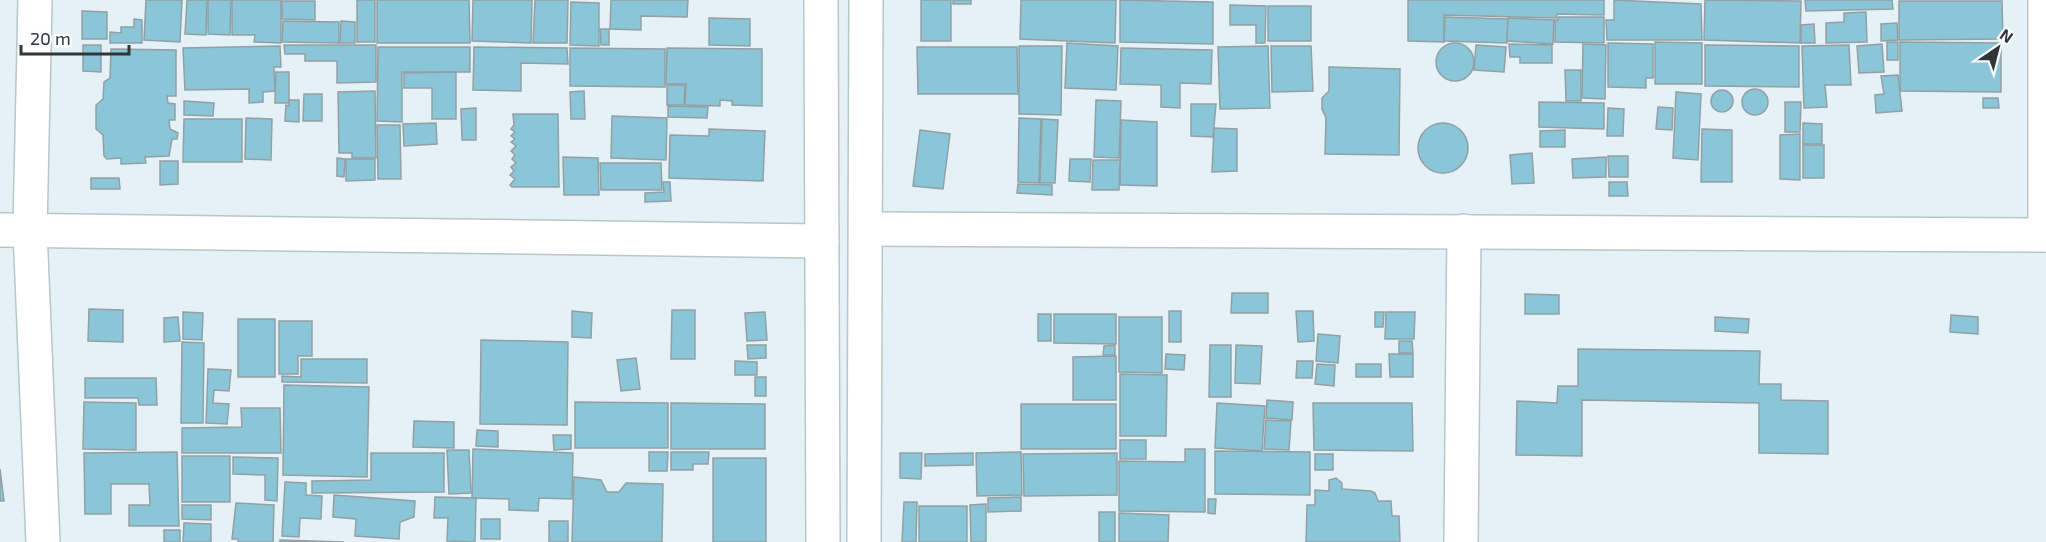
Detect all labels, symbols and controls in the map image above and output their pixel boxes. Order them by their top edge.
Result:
scale bar [21,18,129,56]
north arrow [1968,18,2028,78]
text: N [1997,24,2017,46]
text: 20 m [30,27,71,49]

